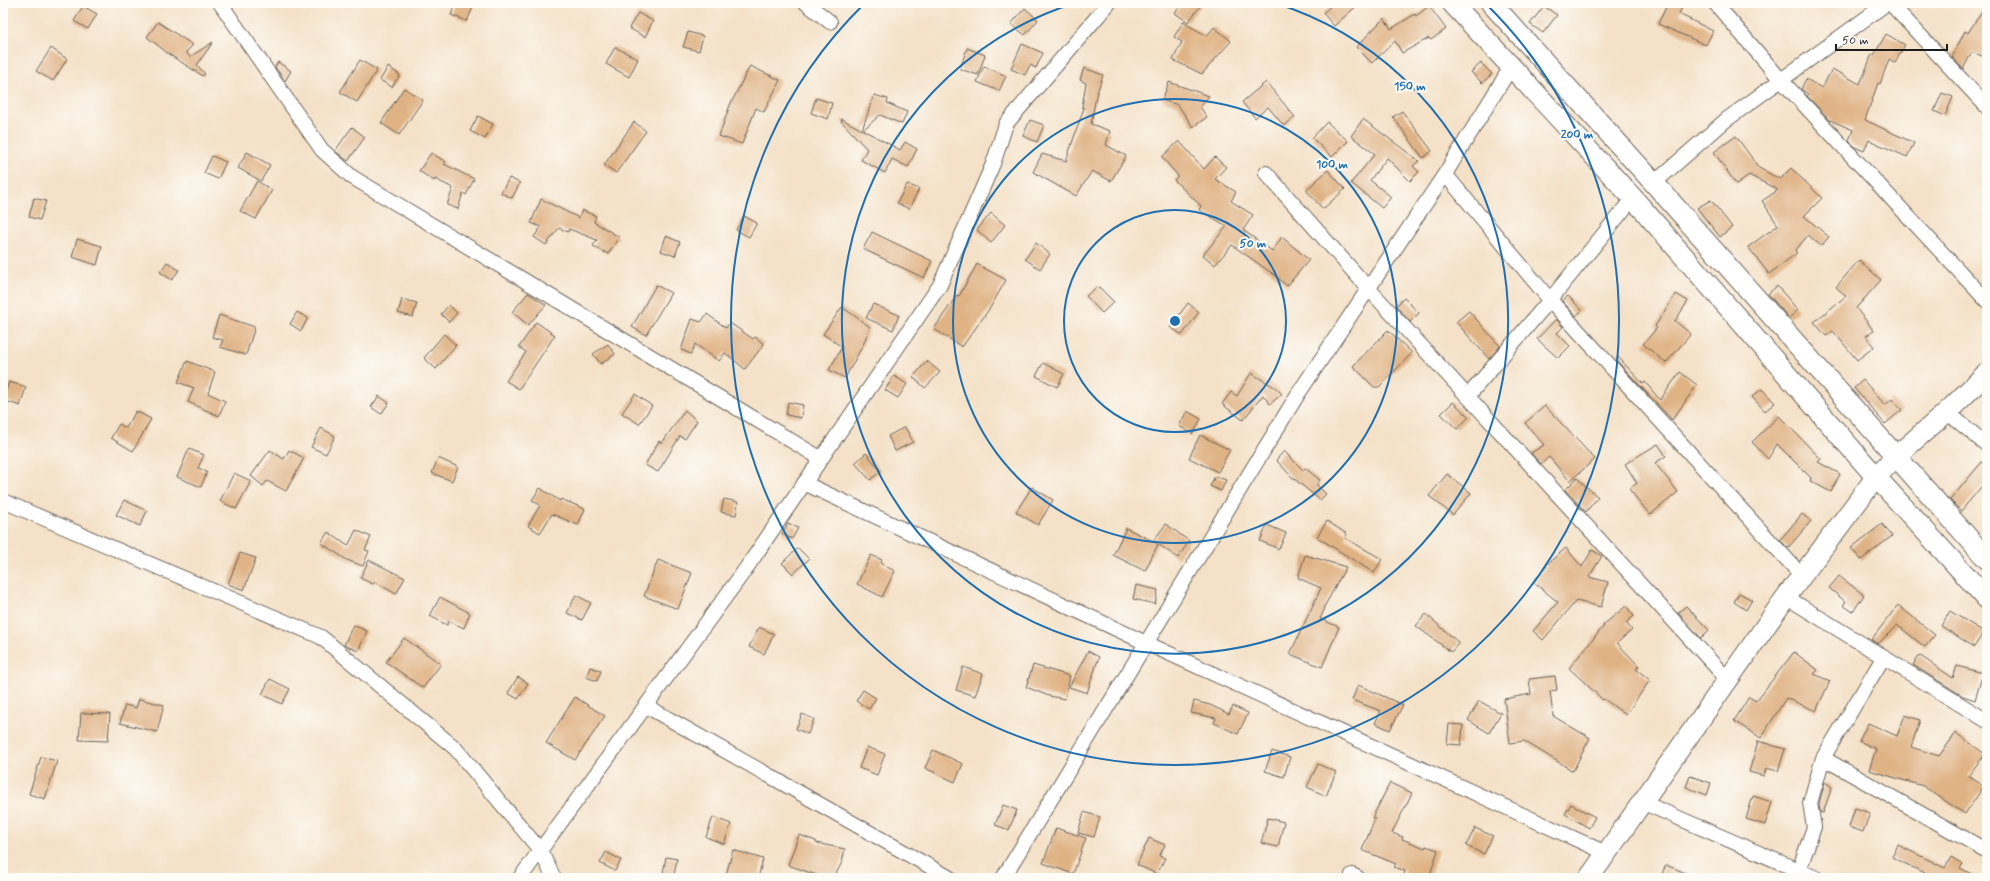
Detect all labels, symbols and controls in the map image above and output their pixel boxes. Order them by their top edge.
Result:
scale bar [1836,26,1947,52]
text: 50 m [1842,33,1869,49]
text: 150 m [1394,79,1426,95]
text: 200 m [1561,127,1594,143]
text: 100 m [1316,157,1349,173]
text: 50 m [1240,236,1267,252]
centre of rings [1168,314,1182,328]

